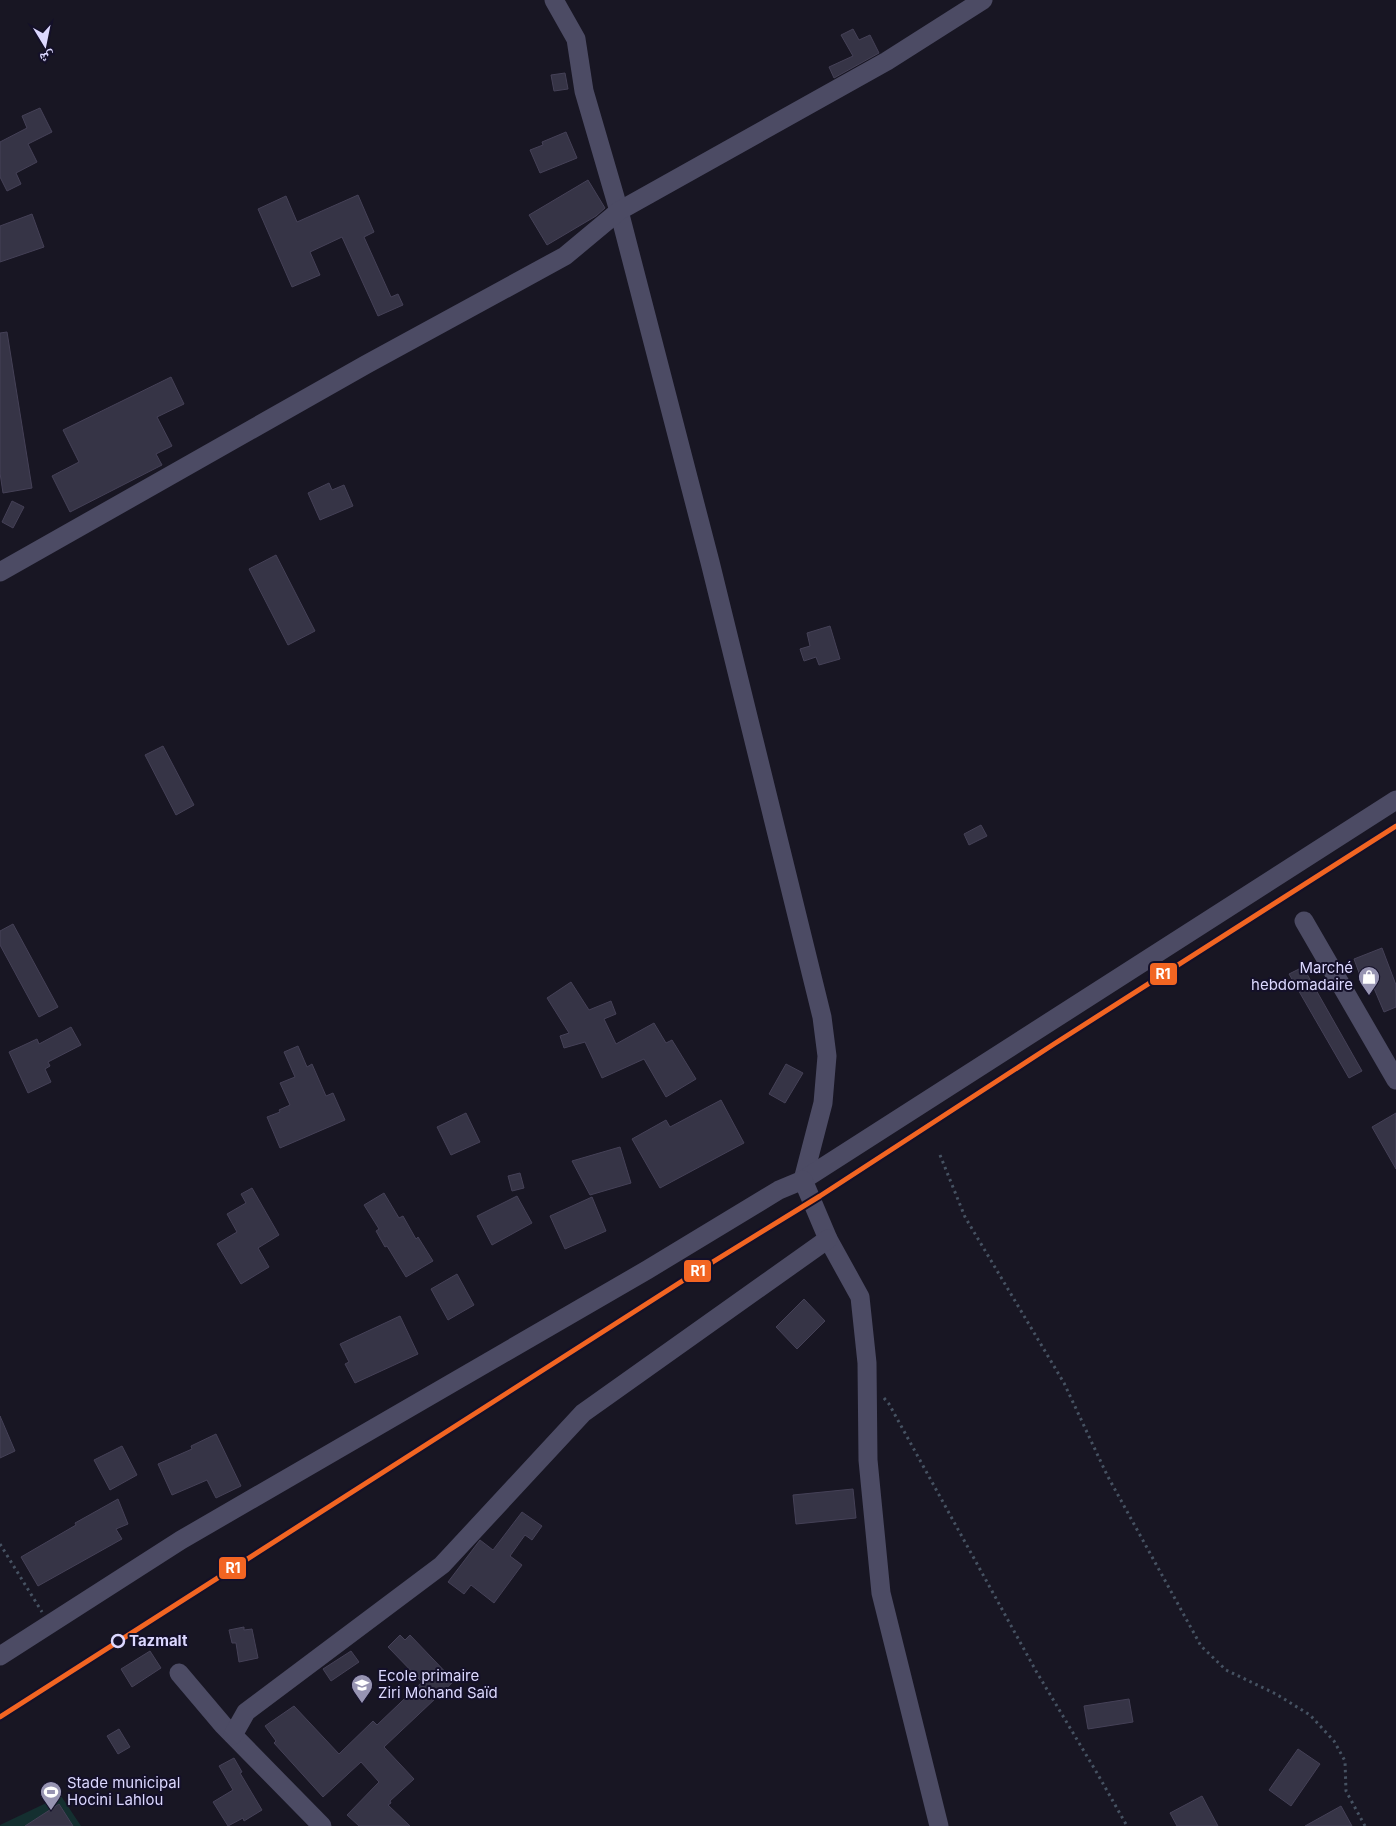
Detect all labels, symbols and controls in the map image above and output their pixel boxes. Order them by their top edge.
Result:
north arrow [20,20,70,70]
text: ش [38,48,56,68]
place label: Marché hebdomadaire [1251,958,1353,994]
line badge: R1 [1149,962,1178,986]
text: R1 [1155,965,1171,982]
shop icon: Marché hebdomadaire [1357,965,1381,996]
line badge: R1 [683,1259,712,1283]
text: R1 [690,1262,706,1279]
line badge: R1 [218,1556,247,1580]
text: R1 [225,1559,241,1576]
place label: Tazmalt [129,1631,188,1650]
marker: Tazmalt [111,1634,125,1648]
place label: Ecole primaire Ziri Mohand Saïd [378,1666,498,1702]
school or university icon: Ecole primaire Ziri Mohand Saïd [350,1673,374,1704]
place label: Stade municipal Hocini Lahlou [67,1773,180,1809]
sports icon: Stade municipal Hocini Lahlou [39,1780,63,1811]

